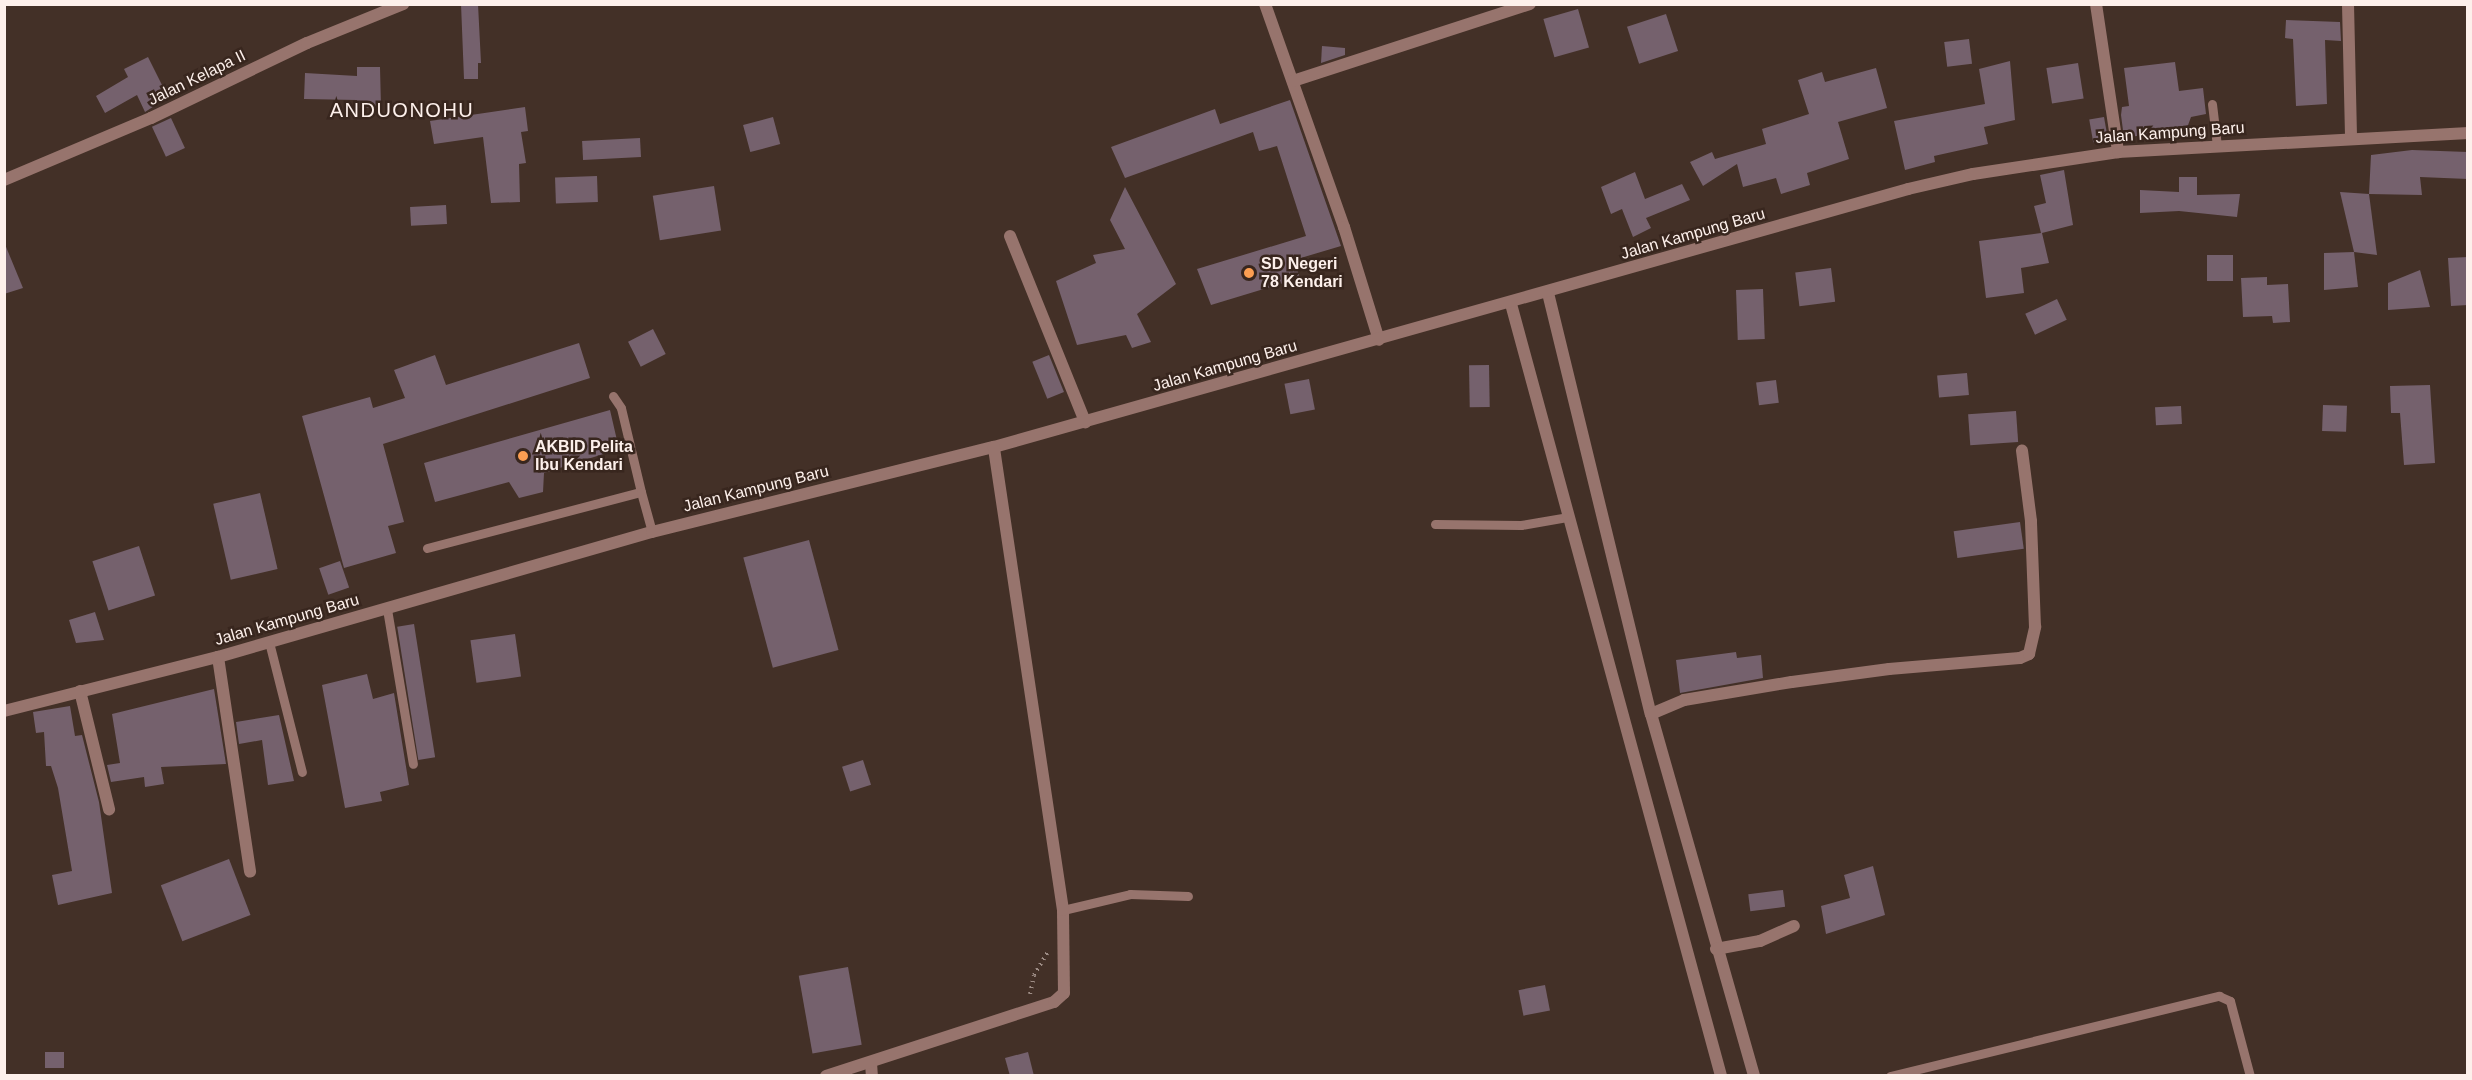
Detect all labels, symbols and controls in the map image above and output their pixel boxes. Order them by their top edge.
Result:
street label: Jalan Kelapa II [145,46,249,110]
district label: ANDUONOHU [330,98,474,122]
street label: Jalan Kampung Baru [2095,118,2245,148]
street label: Jalan Kampung Baru [1619,204,1767,264]
place label: SD Negeri 78 Kendari [1261,254,1343,292]
marker: SD Negeri 78 Kendari [1242,266,1256,280]
street label: Jalan Kampung Baru [1151,336,1299,396]
place label: AKBID Pelita Ibu Kendari [535,437,633,475]
marker: AKBID Pelita Ibu Kendari [516,449,530,463]
street label: Jalan Kampung Baru [681,462,831,516]
street label: Jalan Kampung Baru [213,590,361,650]

